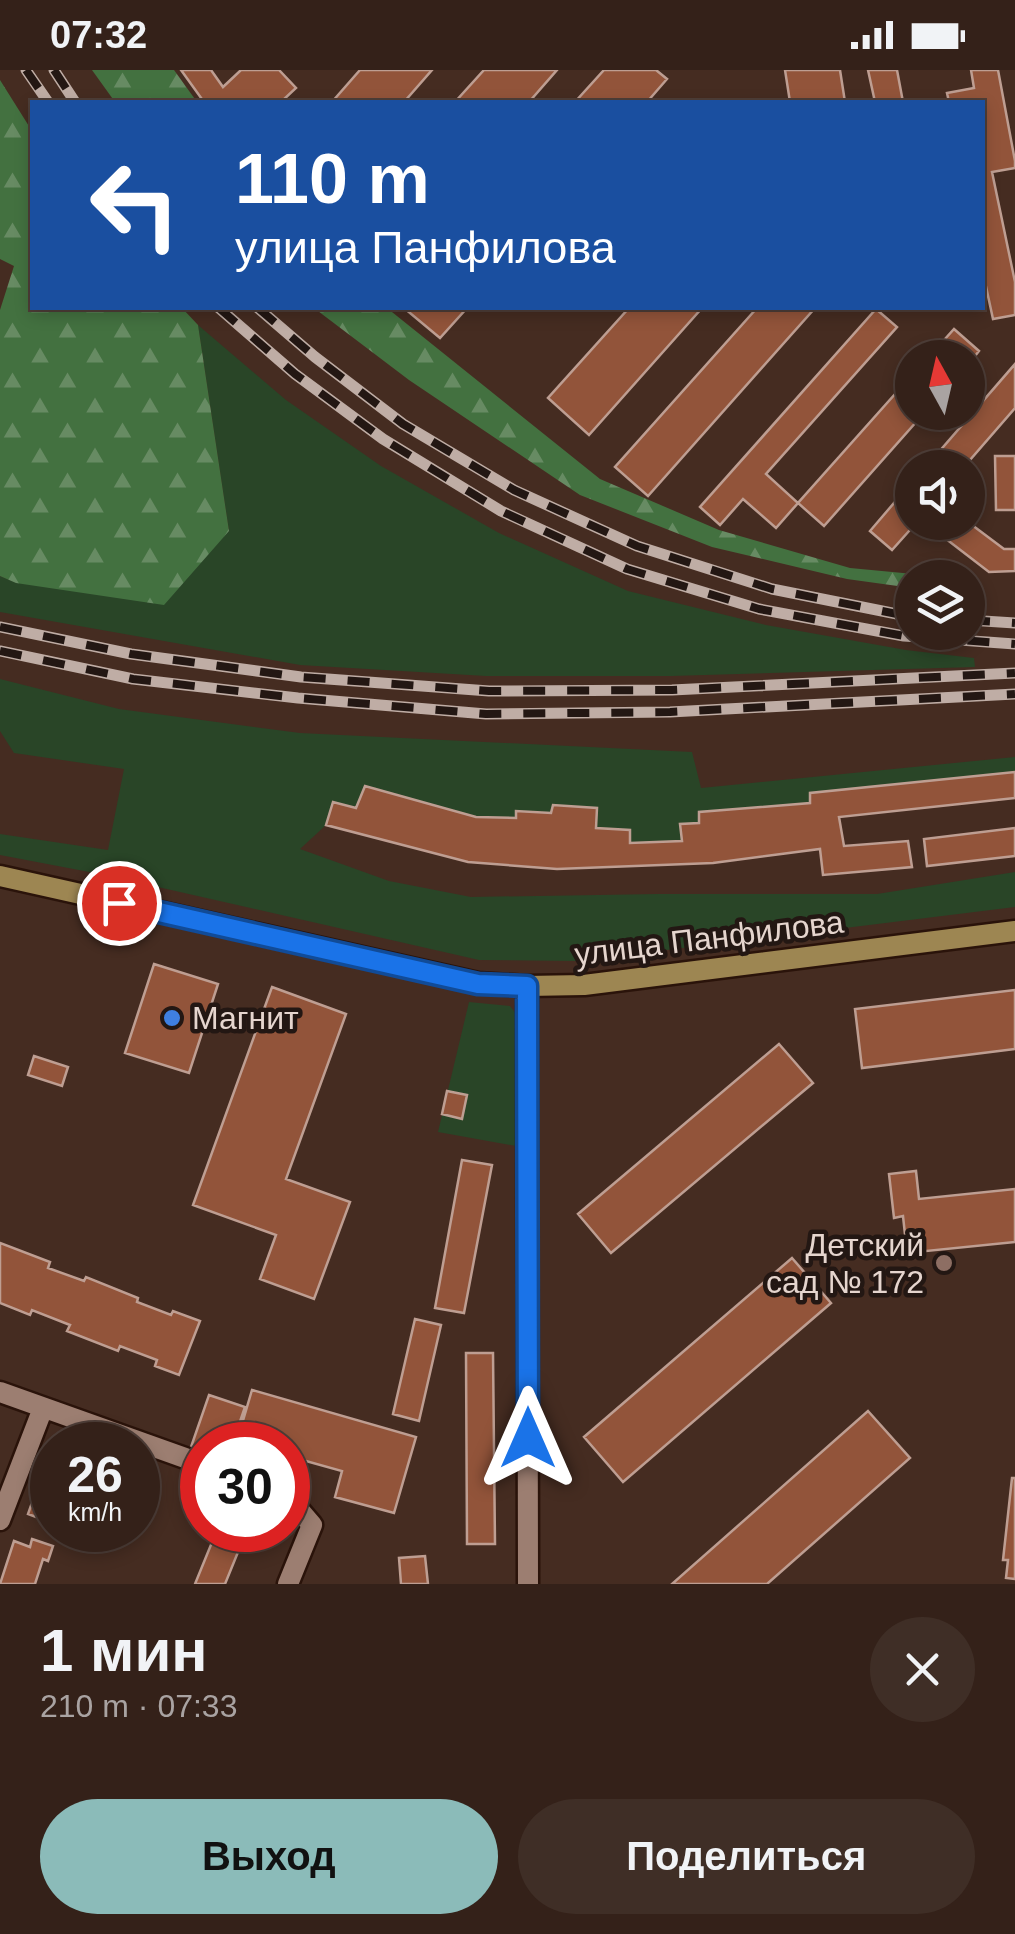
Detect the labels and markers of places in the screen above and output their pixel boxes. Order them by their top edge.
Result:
pin [77,861,162,946]
place label: Магнит [192,1000,299,1036]
marker: Магнит [161,1007,183,1029]
place label: Детский сад № 172 [766,1227,924,1300]
marker: Детский сад № 172 [933,1252,955,1274]

